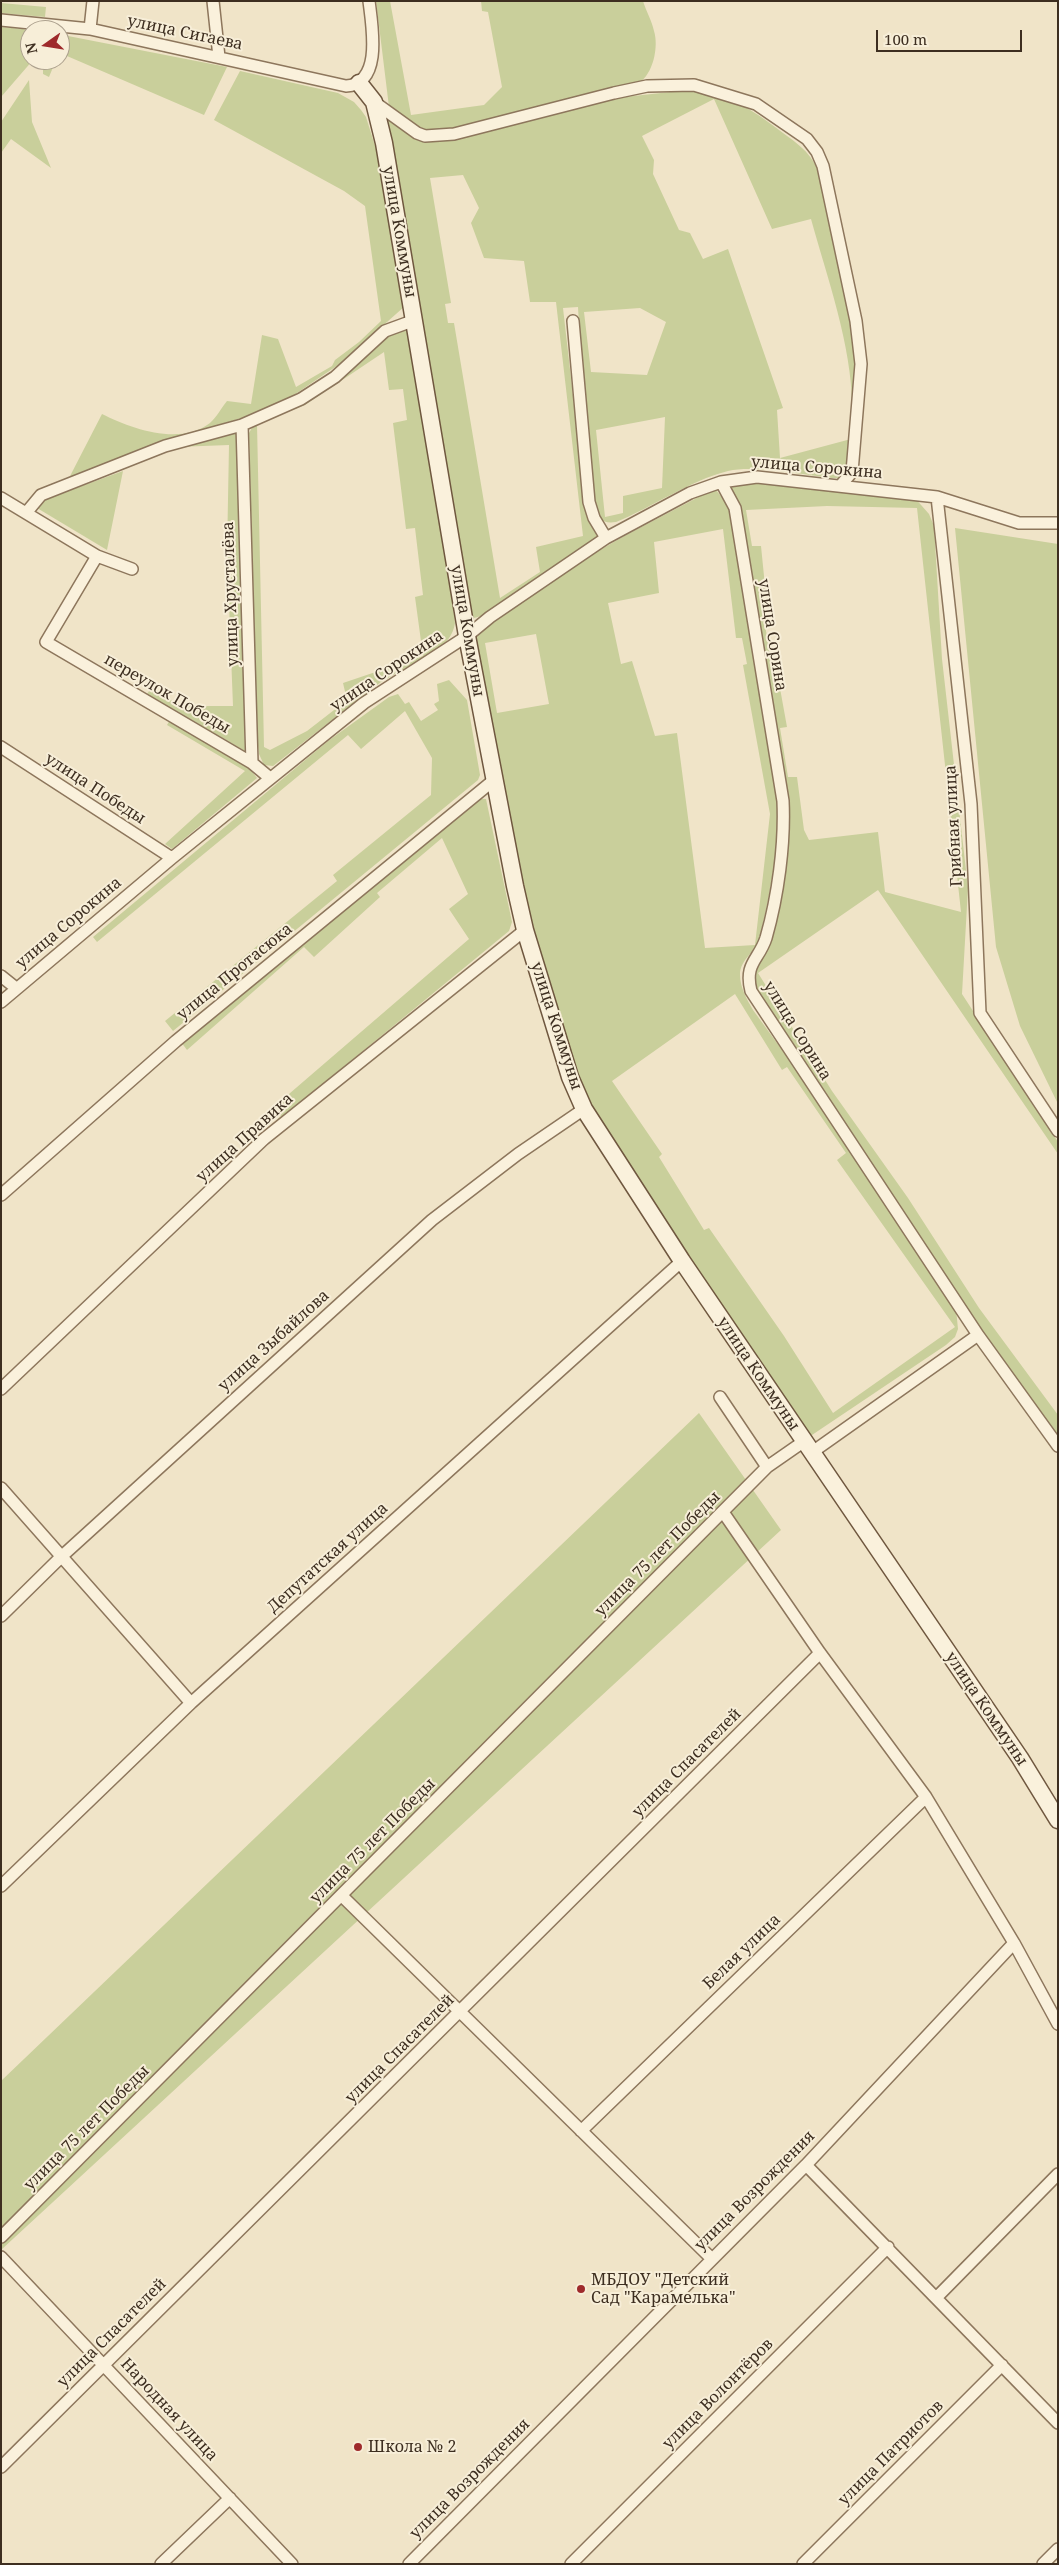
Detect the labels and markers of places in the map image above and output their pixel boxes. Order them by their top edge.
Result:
place label: МБДОУ "Детский Сад "Карамелька" [591,2270,735,2308]
marker: МБДОУ "Детский Сад "Карамелька" [575,2283,587,2295]
place label: Школа № 2 [368,2437,456,2457]
marker: Школа № 2 [352,2441,364,2453]

